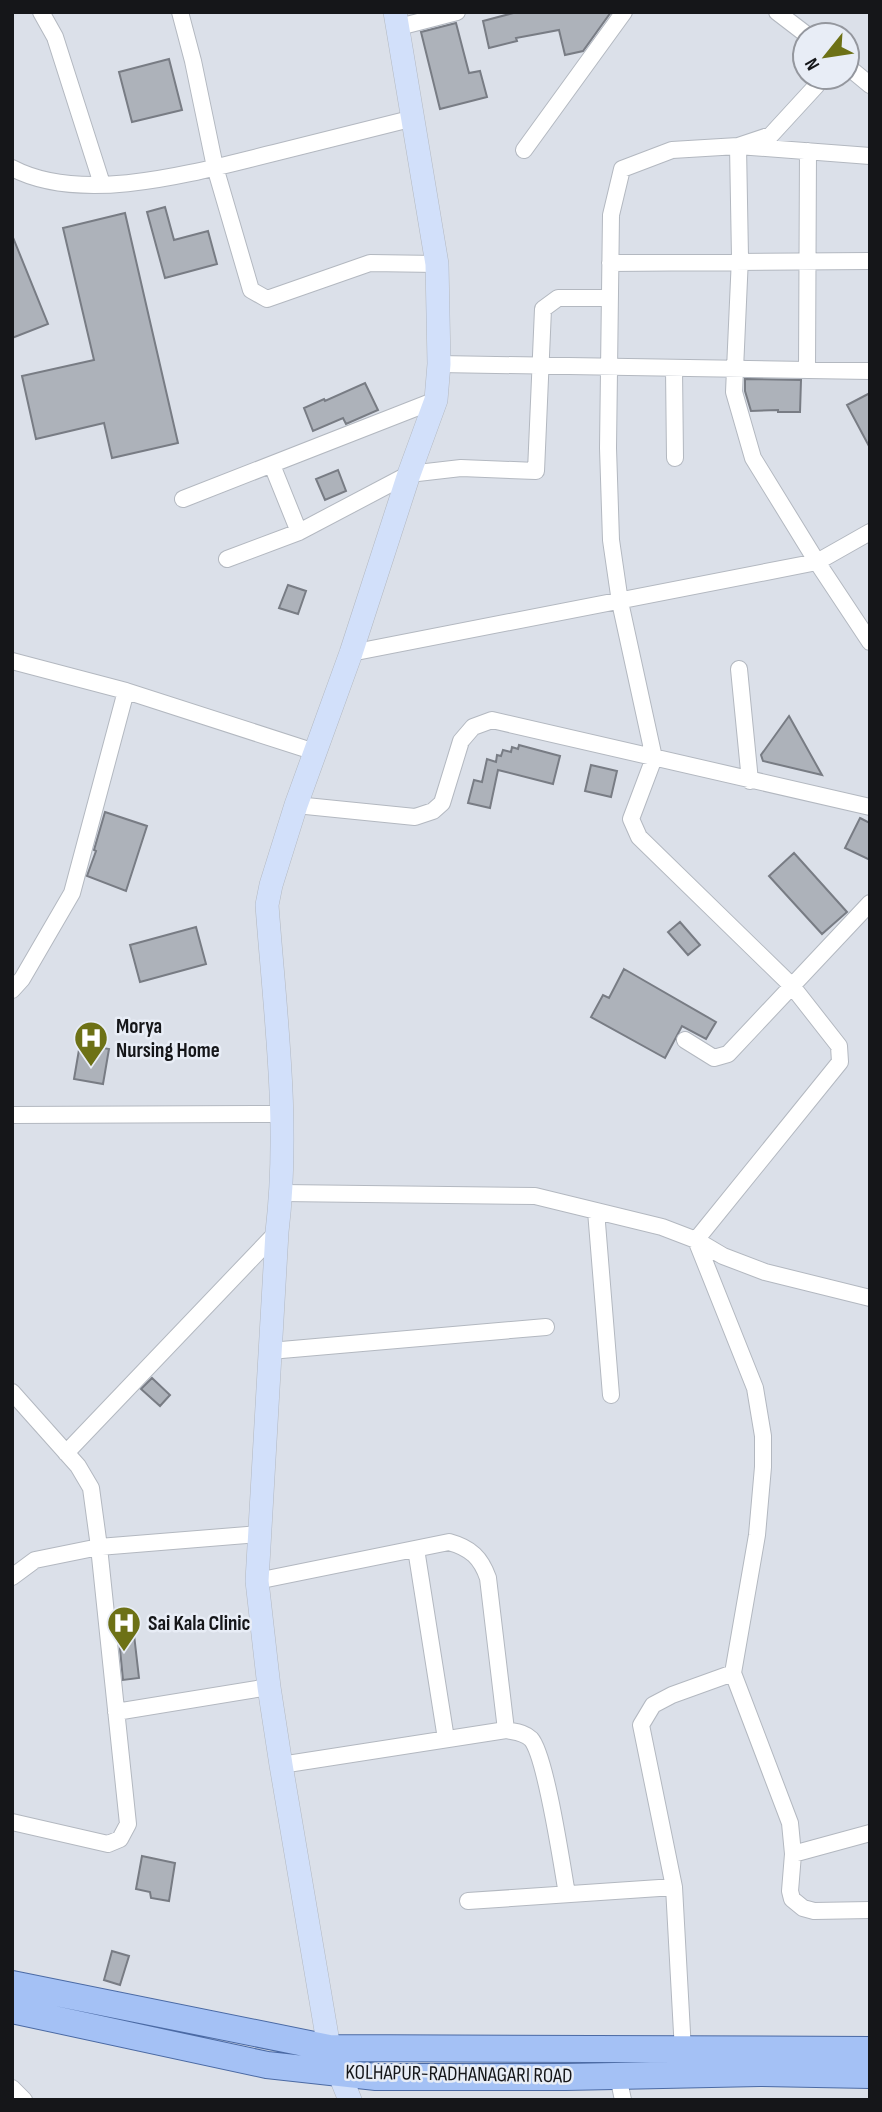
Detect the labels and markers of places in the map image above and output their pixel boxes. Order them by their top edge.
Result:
place label: Morya Nursing Home [116,1014,220,1063]
hospital icon: Morya Nursing Home [72,1019,110,1068]
hospital icon: Sai Kala Clinic [105,1604,143,1653]
place label: Sai Kala Clinic [148,1611,251,1636]

